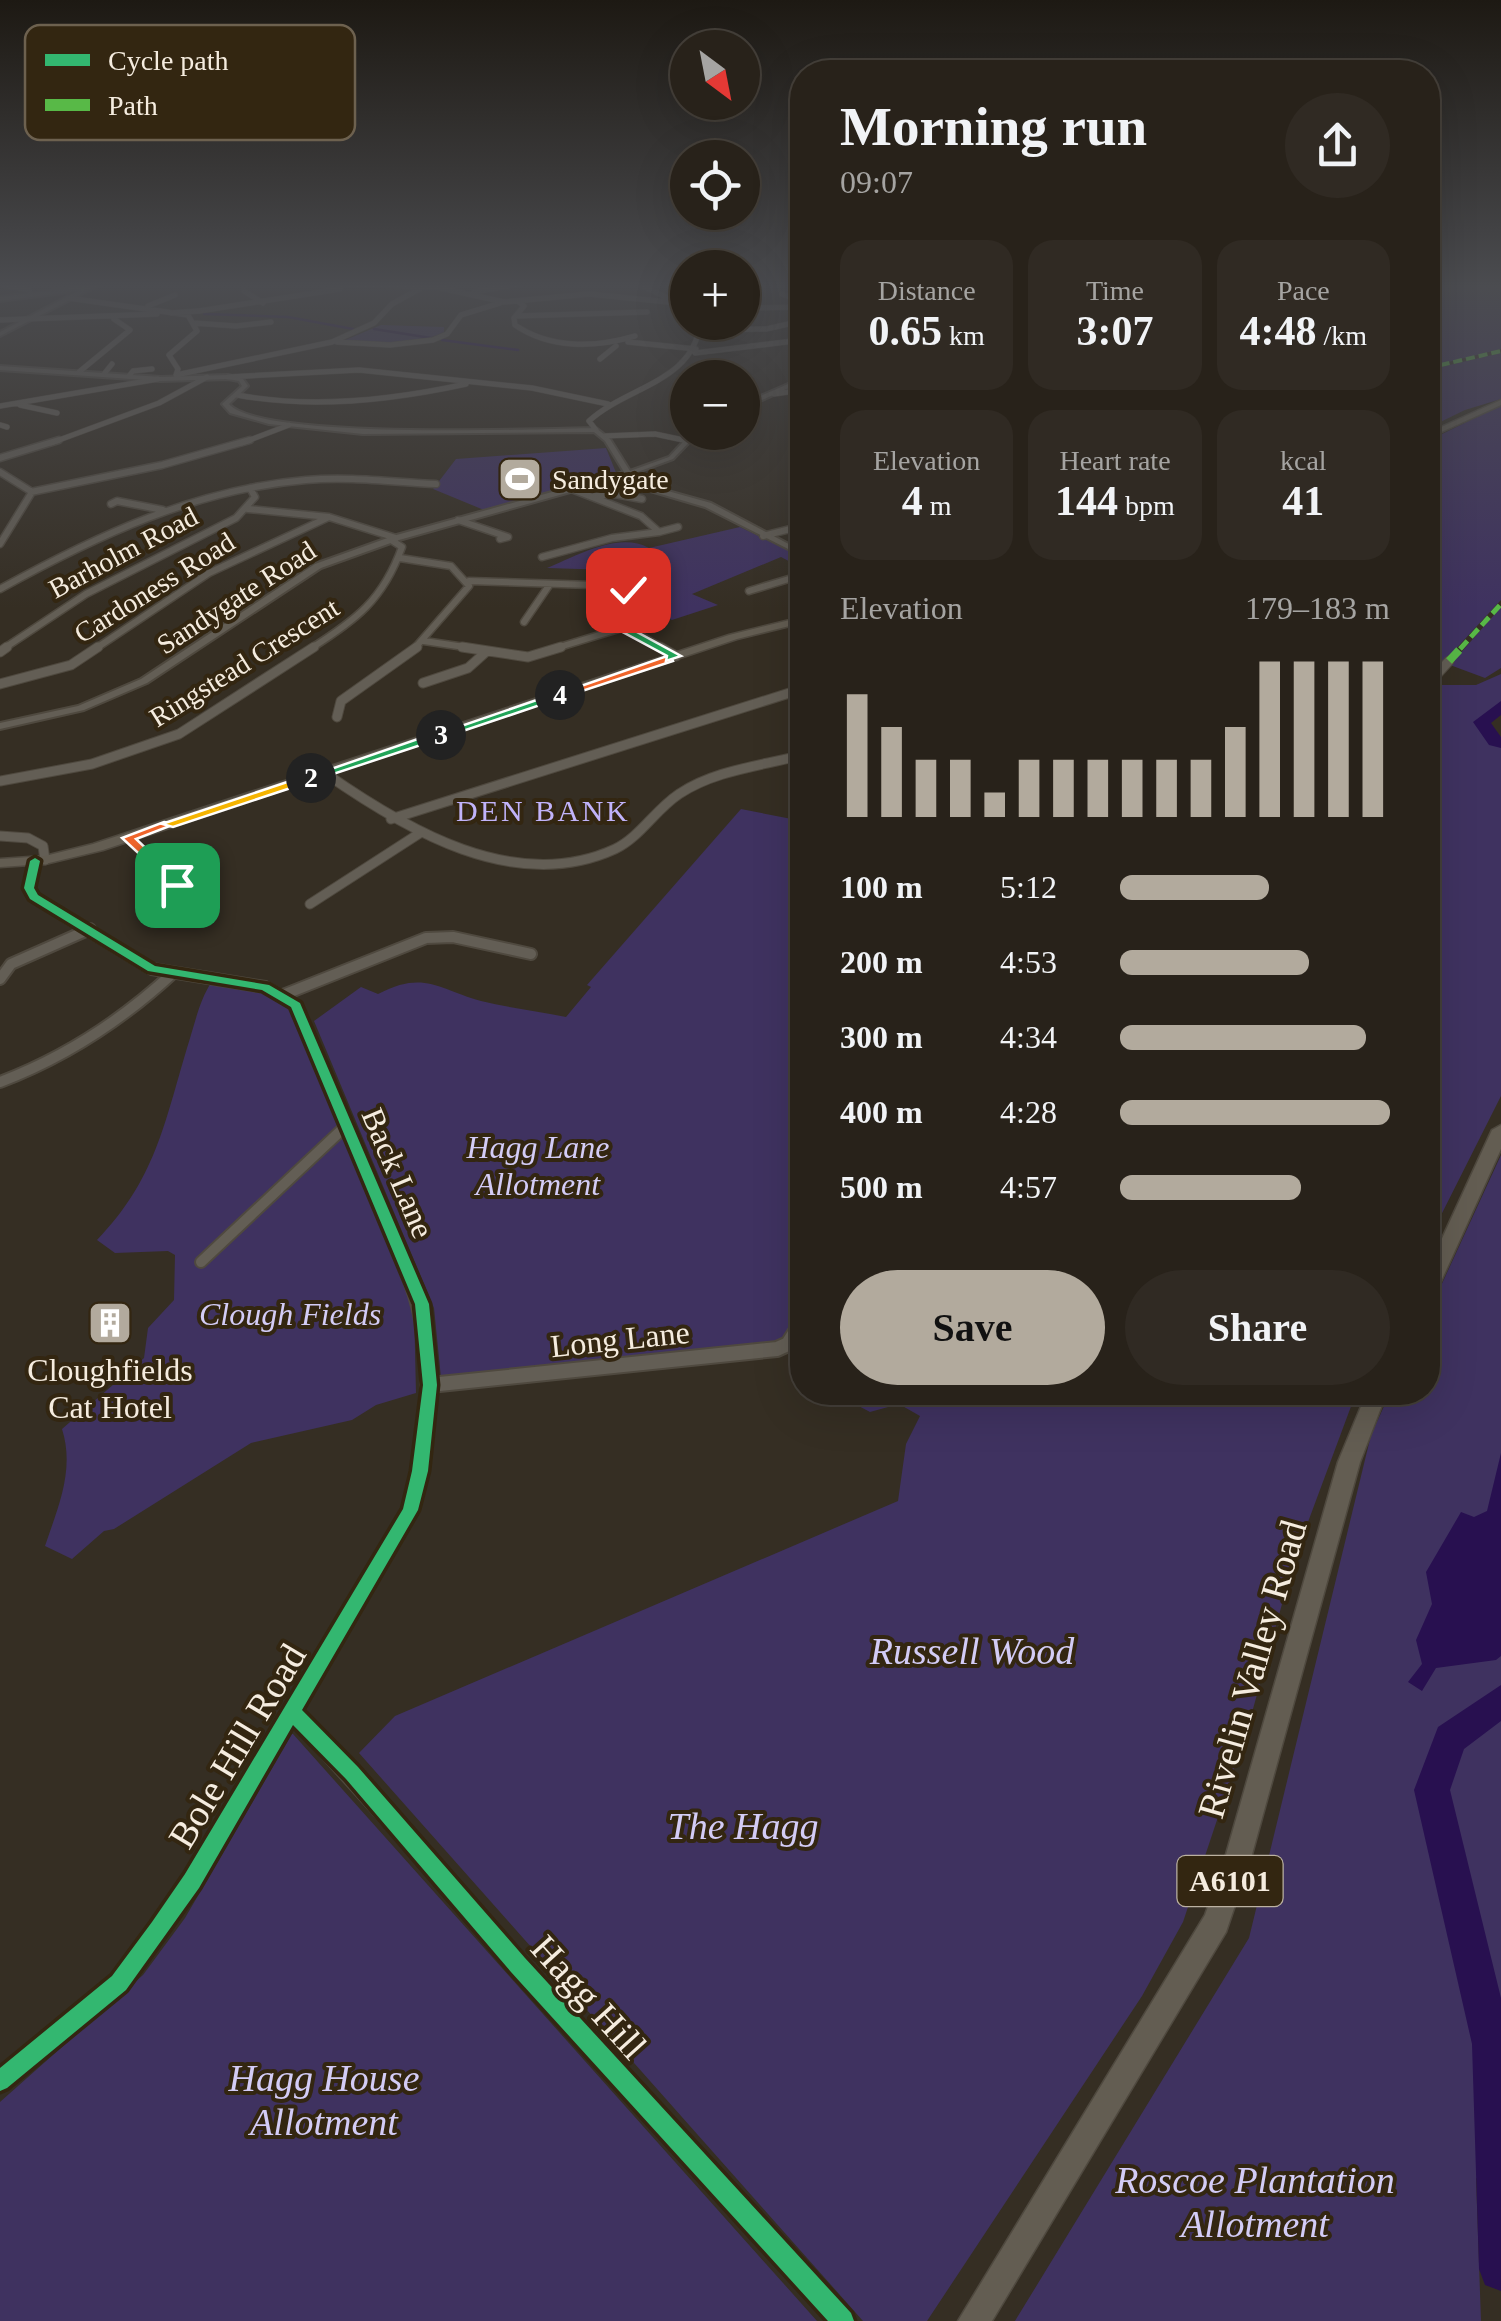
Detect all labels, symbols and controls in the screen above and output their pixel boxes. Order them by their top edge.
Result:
legend [25,25,355,140]
north arrow [670,30,760,120]
map controls [670,30,760,450]
text: Cycle path [108,45,229,76]
text: Path [108,90,158,121]
button: share [1285,93,1390,198]
text: Morning run [840,96,1147,157]
button: locate [670,140,760,230]
text: 09:07 [840,164,913,200]
button: + [670,250,760,340]
text: Distance [878,275,976,306]
text: Time [1086,275,1144,306]
text: Pace [1277,275,1330,306]
text: 0.65 [869,308,942,354]
text: 3:07 [1076,308,1153,354]
text: 4:48 [1240,308,1317,354]
text: km [942,320,985,351]
text: /km [1317,320,1367,351]
button: − [670,360,760,450]
text: Elevation [873,445,980,476]
text: Heart rate [1059,445,1171,476]
text: kcal [1280,445,1327,476]
sports icon: Sandygate [497,456,543,502]
place label: Sandygate [552,464,669,495]
text: 4 [902,478,923,524]
text: 144 [1055,478,1118,524]
text: 41 [1282,478,1324,524]
text: m [923,490,952,521]
text: bpm [1118,490,1175,521]
street label: Barholm Road [44,500,203,605]
street label: Cardoness Road [69,526,240,649]
street label: Sandygate Road [151,535,321,660]
pin [586,548,671,633]
icon: check [601,563,656,618]
text: Elevation [840,590,963,626]
text: 179–183 m [1245,590,1390,626]
street label: Ringstead Crescent [144,592,345,733]
pin: 4 [535,670,585,720]
text: 4 [553,679,567,710]
pin: 3 [416,710,466,760]
text: 3 [434,719,448,750]
pin: 2 [286,753,336,803]
text: 2 [304,762,318,793]
district label: DEN BANK [456,794,630,827]
pin [135,843,220,928]
icon: arrive [150,858,205,913]
text: 100 m [840,869,923,905]
text: 5:12 [1000,869,1057,905]
text: 200 m [840,944,923,980]
text: 4:53 [1000,944,1057,980]
text: 300 m [840,1019,923,1055]
text: 4:34 [1000,1019,1057,1055]
text: 400 m [840,1094,923,1130]
text: 4:28 [1000,1094,1057,1130]
street label: Back Lane [355,1103,441,1243]
park label: Hagg Lane Allotment [465,1129,610,1202]
text: 500 m [840,1169,923,1205]
text: 4:57 [1000,1169,1057,1205]
button: Save [840,1270,1105,1385]
button: Share [1125,1270,1390,1385]
park label: Clough Fields [199,1296,381,1332]
building icon: Cloughfields Cat Hotel [87,1300,133,1346]
street label: Long Lane [549,1314,691,1364]
place label: Cloughfields Cat Hotel [27,1352,193,1425]
street label: Rivelin Valley Road [1189,1515,1315,1823]
park label: Russell Wood [869,1630,1075,1672]
street label: Bole Hill Road [160,1637,314,1855]
park label: The Hagg [668,1805,818,1847]
road number: A6101 [1178,1856,1282,1906]
street label: Hagg Hill [523,1927,655,2067]
park label: Hagg House Allotment [227,2057,420,2143]
park label: Roscoe Plantation Allotment [1114,2159,1395,2245]

